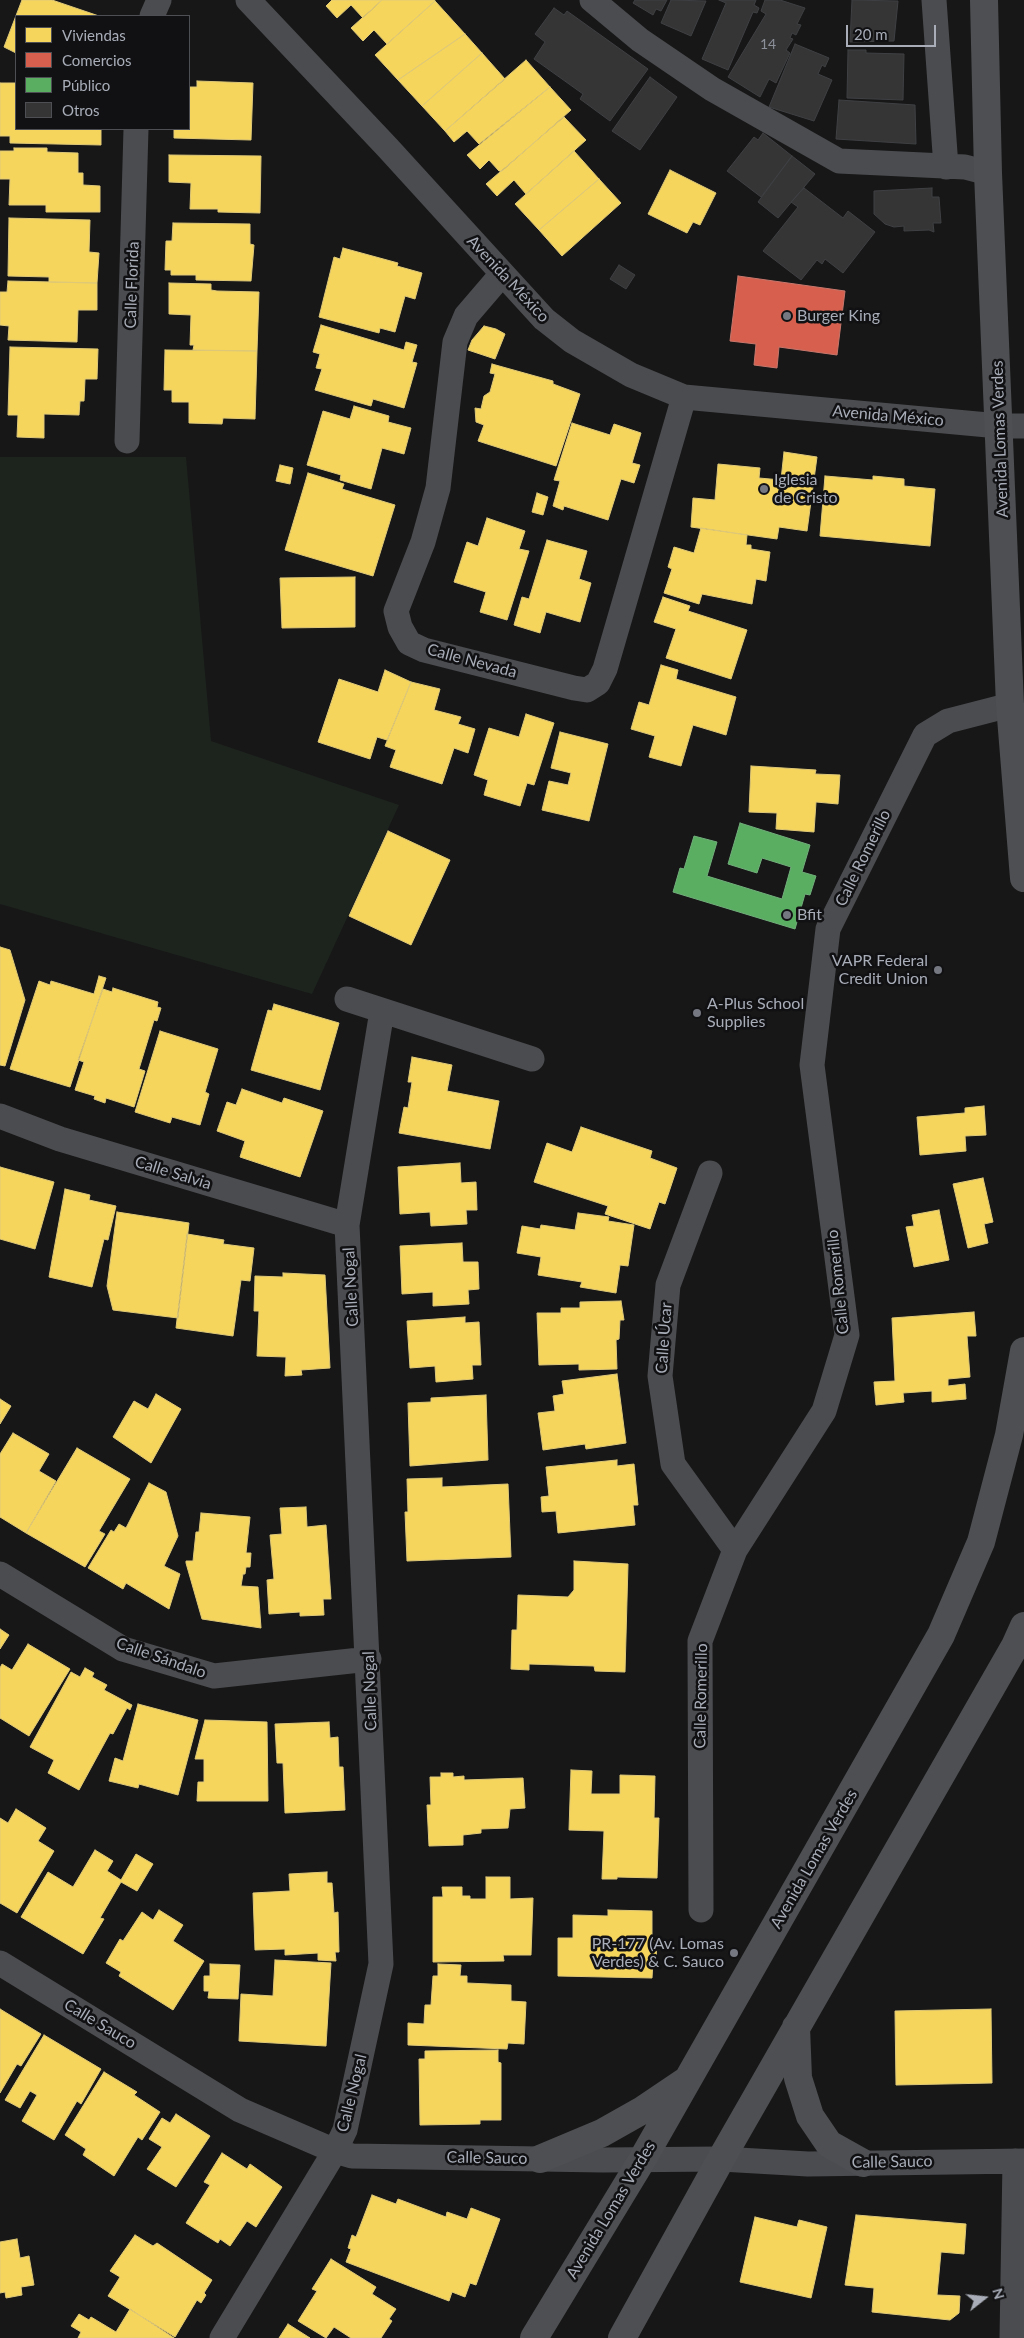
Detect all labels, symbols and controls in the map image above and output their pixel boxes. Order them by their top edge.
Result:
legend [15,15,190,130]
scale bar [849,15,939,47]
text: 20 m [854,25,888,43]
text: Viviendas [62,26,126,44]
house number: 14 [760,36,776,52]
text: Comercios [62,51,132,69]
text: Público [62,76,110,94]
text: Otros [62,101,100,119]
street label: Avenida México [463,232,553,326]
street label: Calle Florida [121,241,143,329]
place label: Burger King [797,306,880,326]
marker: Burger King [781,310,793,322]
street label: Avenida Lomas Verdes [988,360,1012,518]
street label: Avenida México [831,402,945,430]
place label: Iglesia de Cristo [774,470,838,508]
marker: Iglesia de Cristo [758,483,770,495]
street label: Calle Nevada [425,640,519,682]
street label: Calle Romerillo [831,807,895,909]
place label: Bfit [797,905,822,925]
marker: Bfit [781,909,793,921]
place label: VAPR Federal Credit Union [832,951,928,989]
marker: VAPR Federal Credit Union [932,964,944,976]
place label: A-Plus School Supplies [707,994,804,1032]
marker: A-Plus School Supplies [691,1007,703,1019]
street label: Calle Salvia [132,1152,214,1194]
street label: Calle Romerillo [823,1229,853,1335]
street label: Calle Nogal [339,1247,363,1327]
street label: Calle Úcar [652,1302,676,1374]
street label: Calle Sándalo [113,1634,209,1682]
street label: Calle Romerillo [690,1643,712,1749]
street label: Calle Nogal [359,1651,381,1731]
street label: Avenida Lomas Verdes [766,1786,862,1932]
place label: PR-177 (Av. Lomas Verdes) & C. Sauco [592,1934,724,1972]
marker: PR-177 (Av. Lomas Verdes) & C. Sauco [728,1947,740,1959]
street label: Calle Sauco [60,1995,140,2053]
street label: Calle Nogal [333,2052,371,2134]
street label: Avenida Lomas Verdes [562,2138,660,2282]
street label: Calle Sauco [446,2148,528,2168]
street label: Calle Sauco [851,2152,933,2172]
north arrow [959,2273,1009,2323]
text: N [989,2286,1009,2301]

